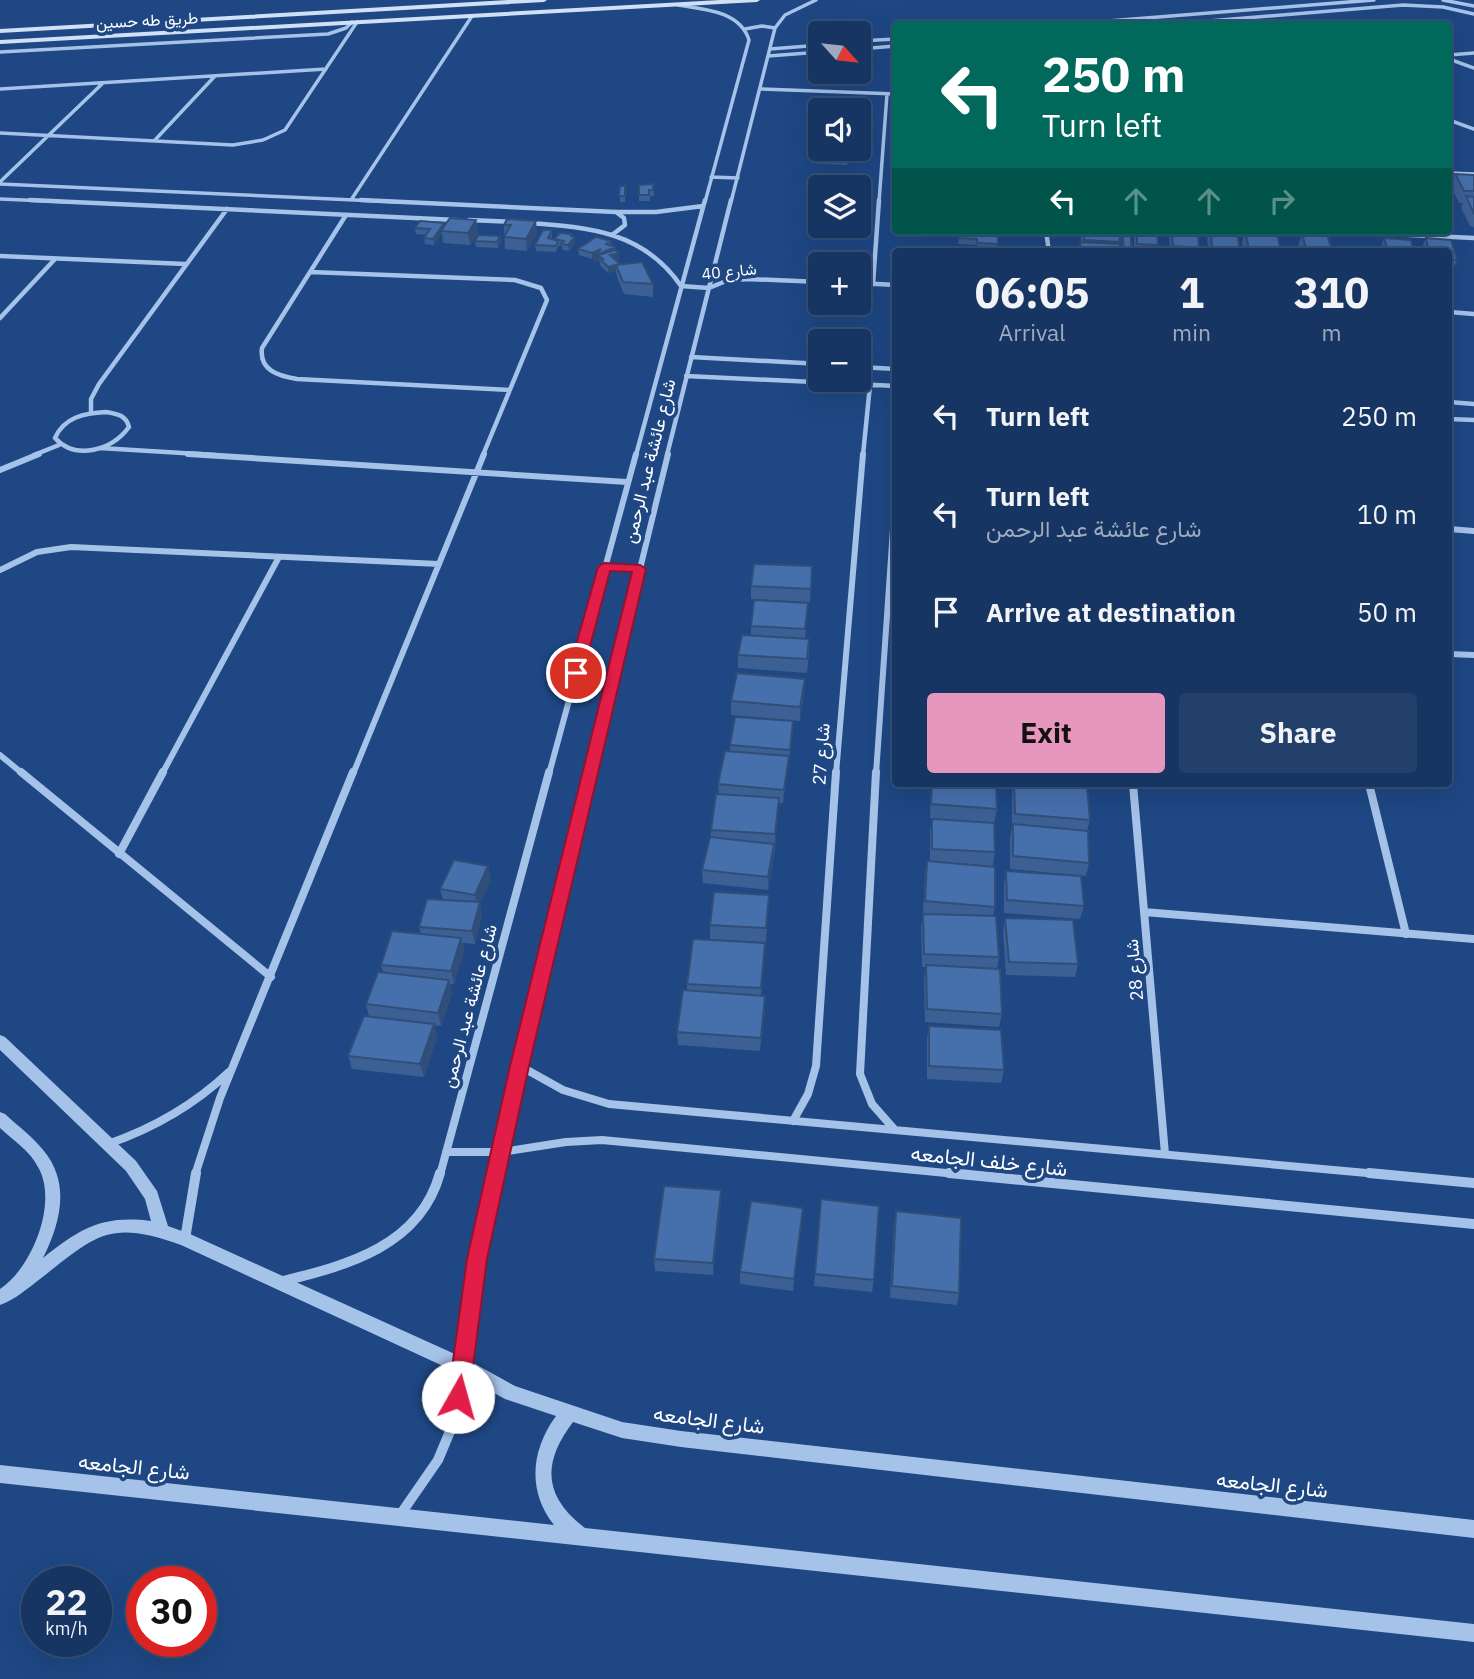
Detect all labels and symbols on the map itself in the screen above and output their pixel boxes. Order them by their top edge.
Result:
street label: طريق طه حسين [95,7,199,34]
north arrow [808,21,872,84]
street label: شارع 40 [701,258,758,286]
street label: شارع عائشة عبد الرحمن [617,376,682,546]
pin [546,643,606,703]
street label: شارع 27 [807,722,836,786]
street label: شارع عائشة عبد الرحمن [436,922,503,1091]
street label: شارع 28 [1120,938,1149,1002]
street label: شارع خلف الجامعه [909,1138,1069,1183]
position arrow [421,1360,495,1434]
street label: شارع الجامعه [652,1398,766,1441]
street label: شارع الجامعه [77,1446,191,1487]
street label: شارع الجامعه [1215,1464,1329,1505]
speed limit sign: 30 [126,1566,217,1657]

